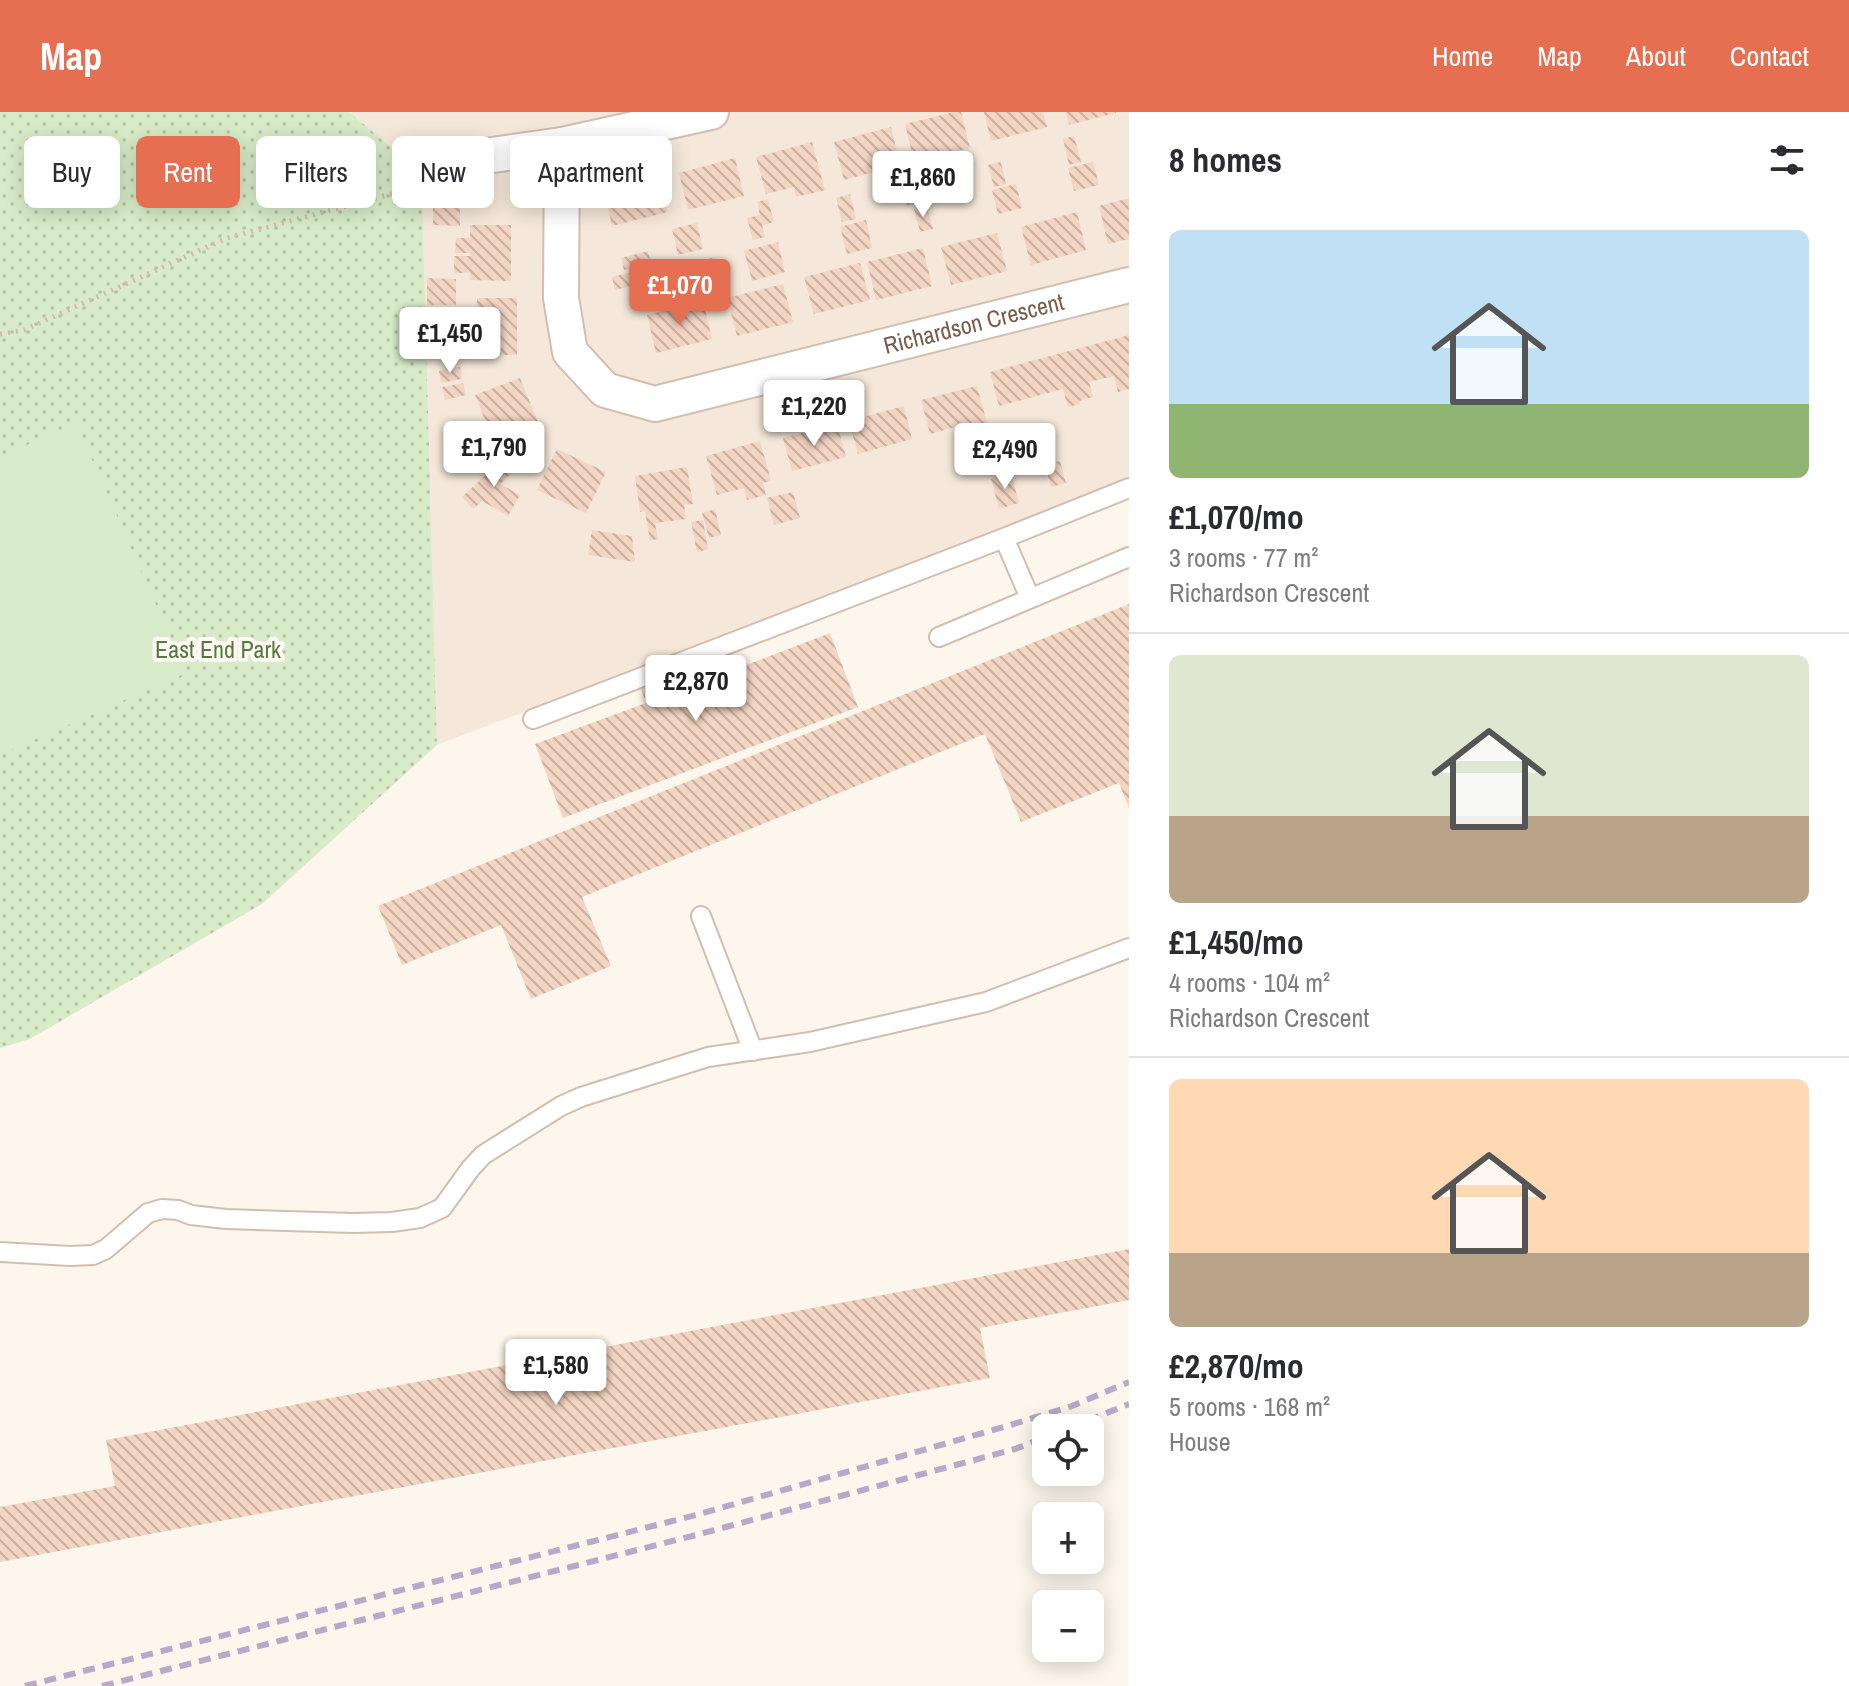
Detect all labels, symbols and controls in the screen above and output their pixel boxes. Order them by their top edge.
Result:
text: Map [40,31,102,82]
text: Home [1432,37,1493,75]
text: Map [1537,37,1582,75]
text: About [1626,37,1686,75]
text: Contact [1730,37,1809,75]
chip: Buy [24,136,120,208]
chip: Rent [136,136,240,208]
chip: Filters [256,136,376,208]
chip: New [392,136,494,208]
chip: Apartment [510,136,672,208]
text: 8 homes [1169,137,1282,183]
icon: filters [1765,138,1809,182]
pin: £1,860 [858,151,988,219]
text: £1,860 [890,159,956,194]
pin: £1,070 [615,259,745,327]
text: £1,070 [647,267,713,302]
icon: home [1417,282,1561,426]
street label: Richardson Crescent [880,285,1068,361]
pin: £1,450 [385,307,515,375]
text: £1,450 [417,315,483,350]
pin: £1,220 [749,380,879,448]
text: £1,220 [781,388,847,423]
pin: £1,790 [429,421,559,489]
pin: £2,490 [940,423,1070,491]
text: £1,790 [461,429,527,464]
text: £2,490 [972,431,1038,466]
text: £1,070/mo [1169,494,1304,540]
text: 3 rooms · 77 m² [1169,540,1318,575]
text: Richardson Crescent [1169,575,1369,610]
park label: East End Park [155,633,281,665]
pin: £2,870 [631,655,761,723]
text: £2,870 [663,663,729,698]
icon: home [1417,707,1561,851]
text: £1,450/mo [1169,919,1304,965]
text: 4 rooms · 104 m² [1169,965,1330,1000]
text: Richardson Crescent [1169,1000,1369,1035]
icon: home [1417,1131,1561,1275]
pin: £1,580 [491,1339,621,1407]
text: £2,870/mo [1169,1343,1304,1389]
text: £1,580 [523,1347,589,1382]
text: 5 rooms · 168 m² [1169,1389,1330,1424]
map controls [1032,1414,1104,1662]
button: locate [1032,1414,1104,1486]
text: House [1169,1424,1231,1459]
button: + [1032,1502,1104,1574]
button: − [1032,1590,1104,1662]

